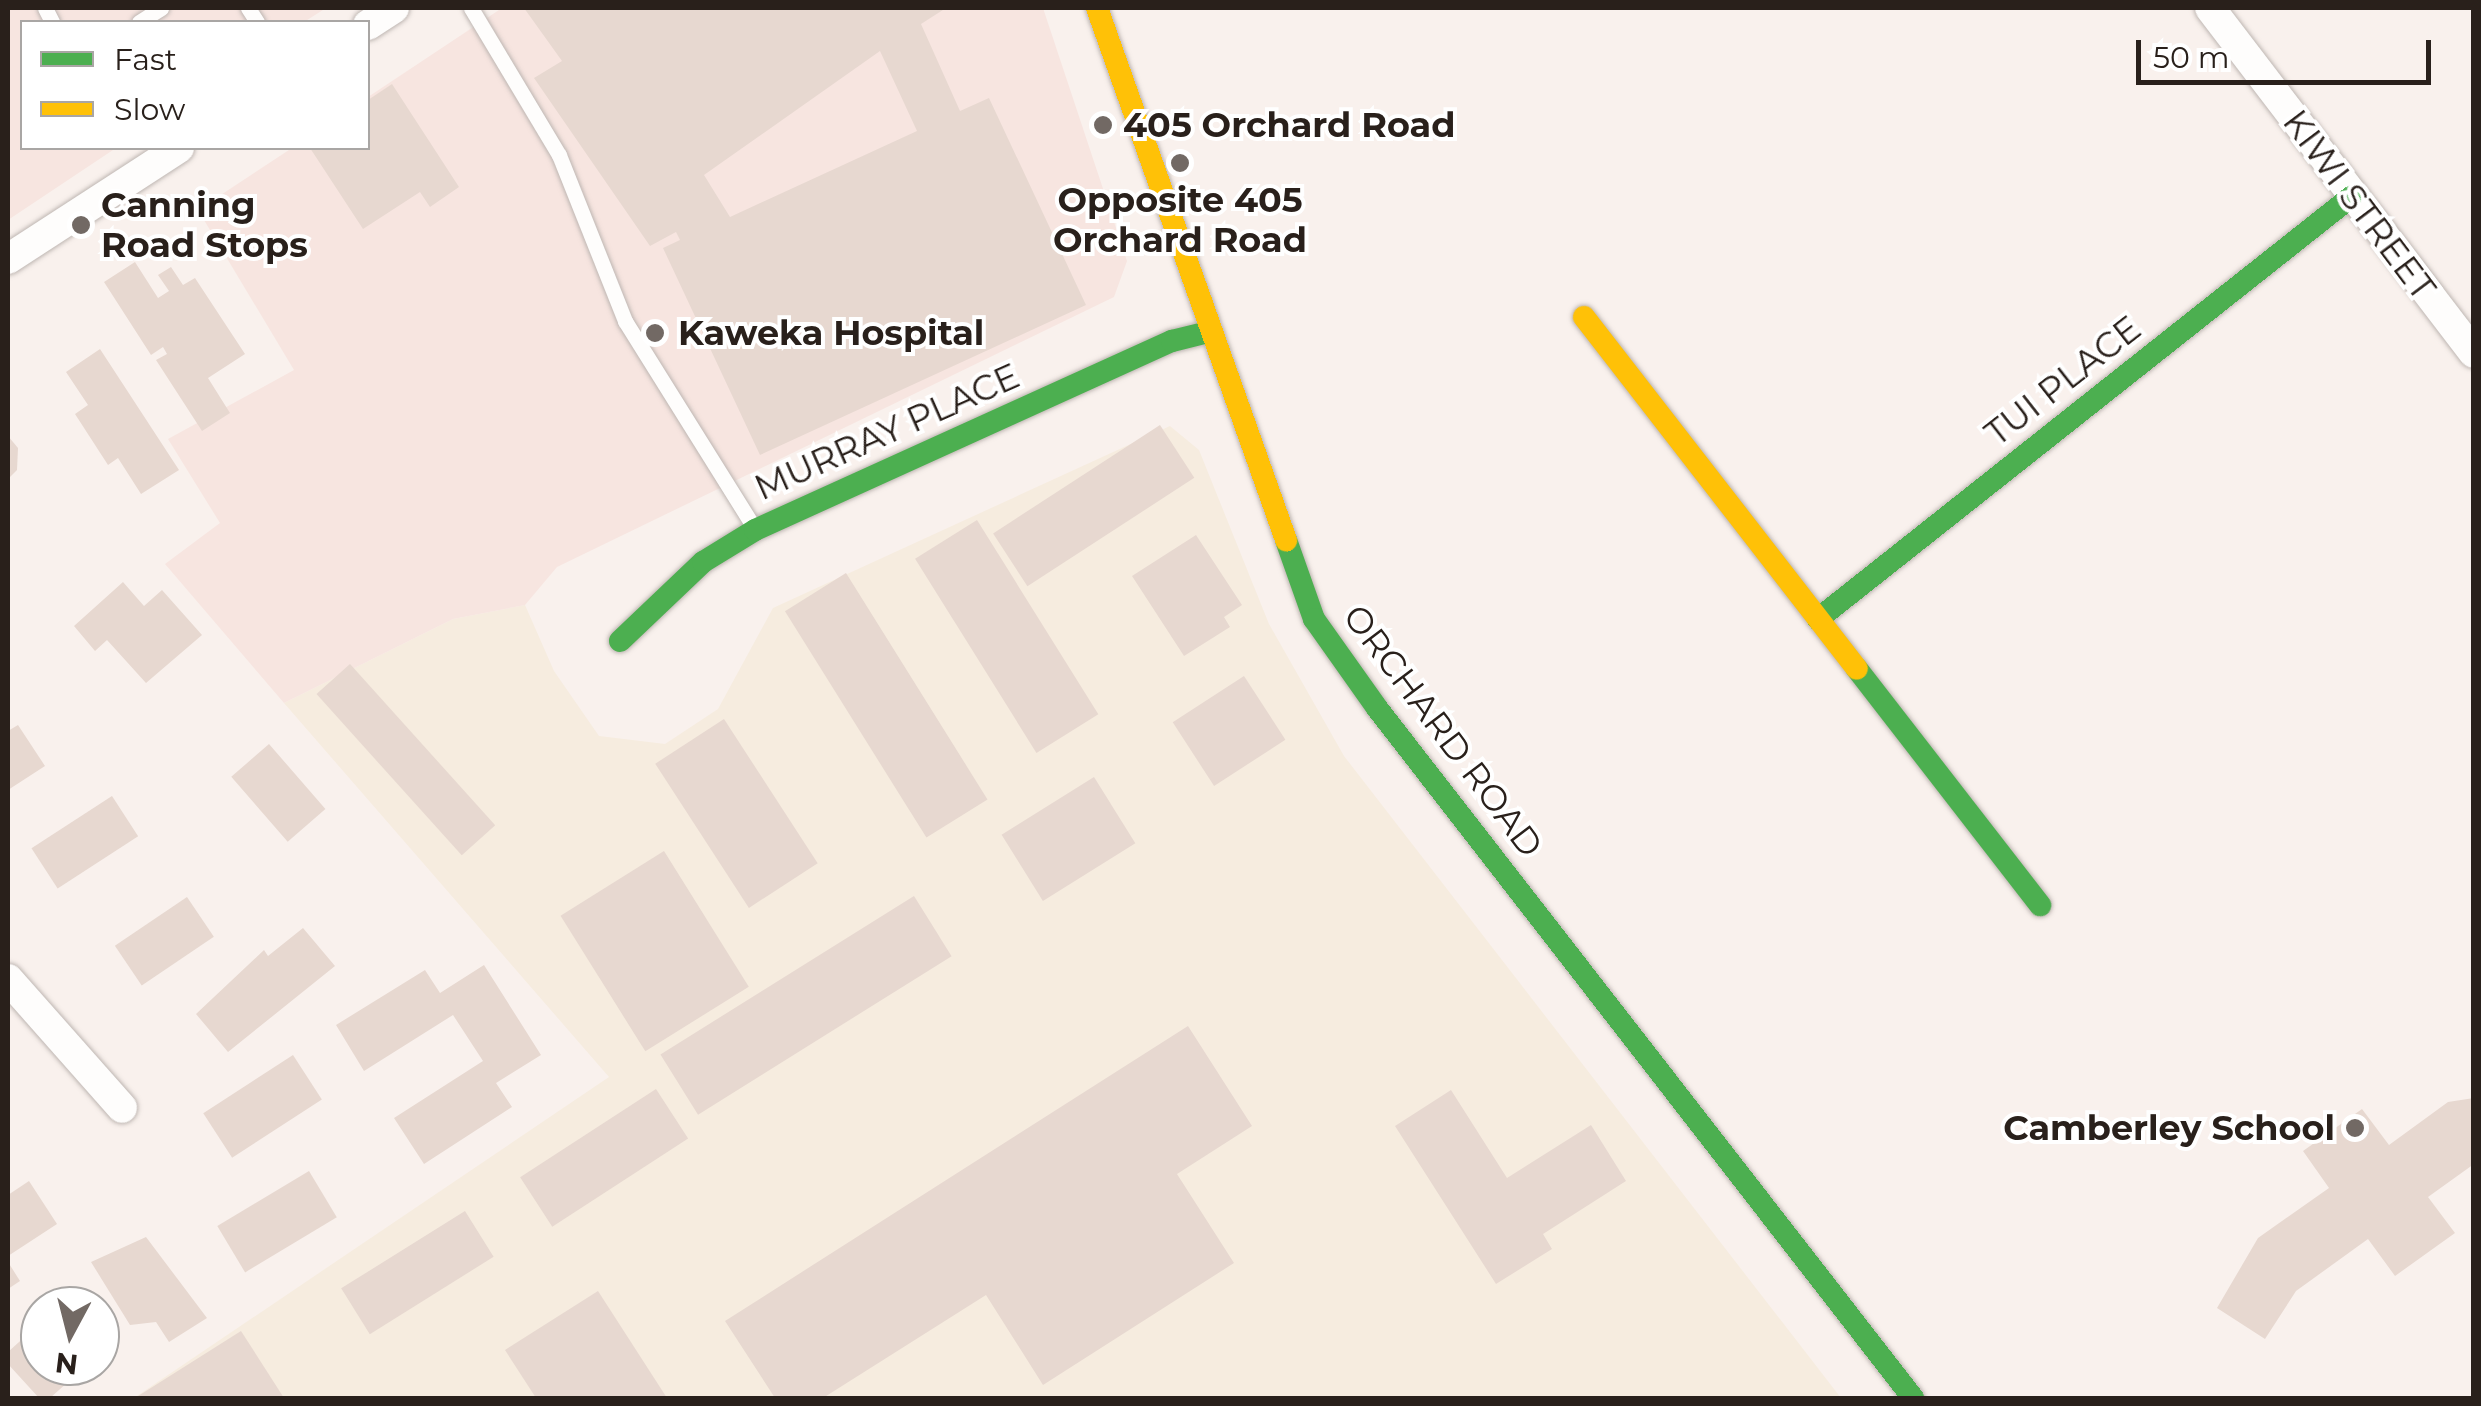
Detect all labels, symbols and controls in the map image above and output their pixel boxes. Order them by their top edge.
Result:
legend [20,20,370,150]
scale bar [2141,20,2436,82]
text: 50 m [2153,39,2230,76]
text: Fast [114,41,177,78]
text: Slow [114,91,185,128]
street label: KIWI STREET [2274,102,2444,308]
place label: 405 Orchard Road [1123,104,1455,146]
marker: 405 Orchard Road [1092,114,1114,136]
marker: Opposite 405 Orchard Road [1169,152,1191,174]
place label: Opposite 405 Orchard Road [1053,179,1307,261]
place label: Canning Road Stops [101,184,308,266]
marker: Canning Road Stops [70,214,92,236]
street label: TUI PLACE [1977,307,2149,455]
place label: Kaweka Hospital [678,312,984,354]
marker: Kaweka Hospital [642,320,668,346]
street label: MURRAY PLACE [748,355,1026,509]
street label: ORCHARD ROAD [1335,597,1551,865]
place label: Camberley School [2003,1107,2335,1149]
marker: Camberley School [2344,1117,2366,1139]
north arrow [20,1286,120,1386]
text: N [53,1346,80,1382]

